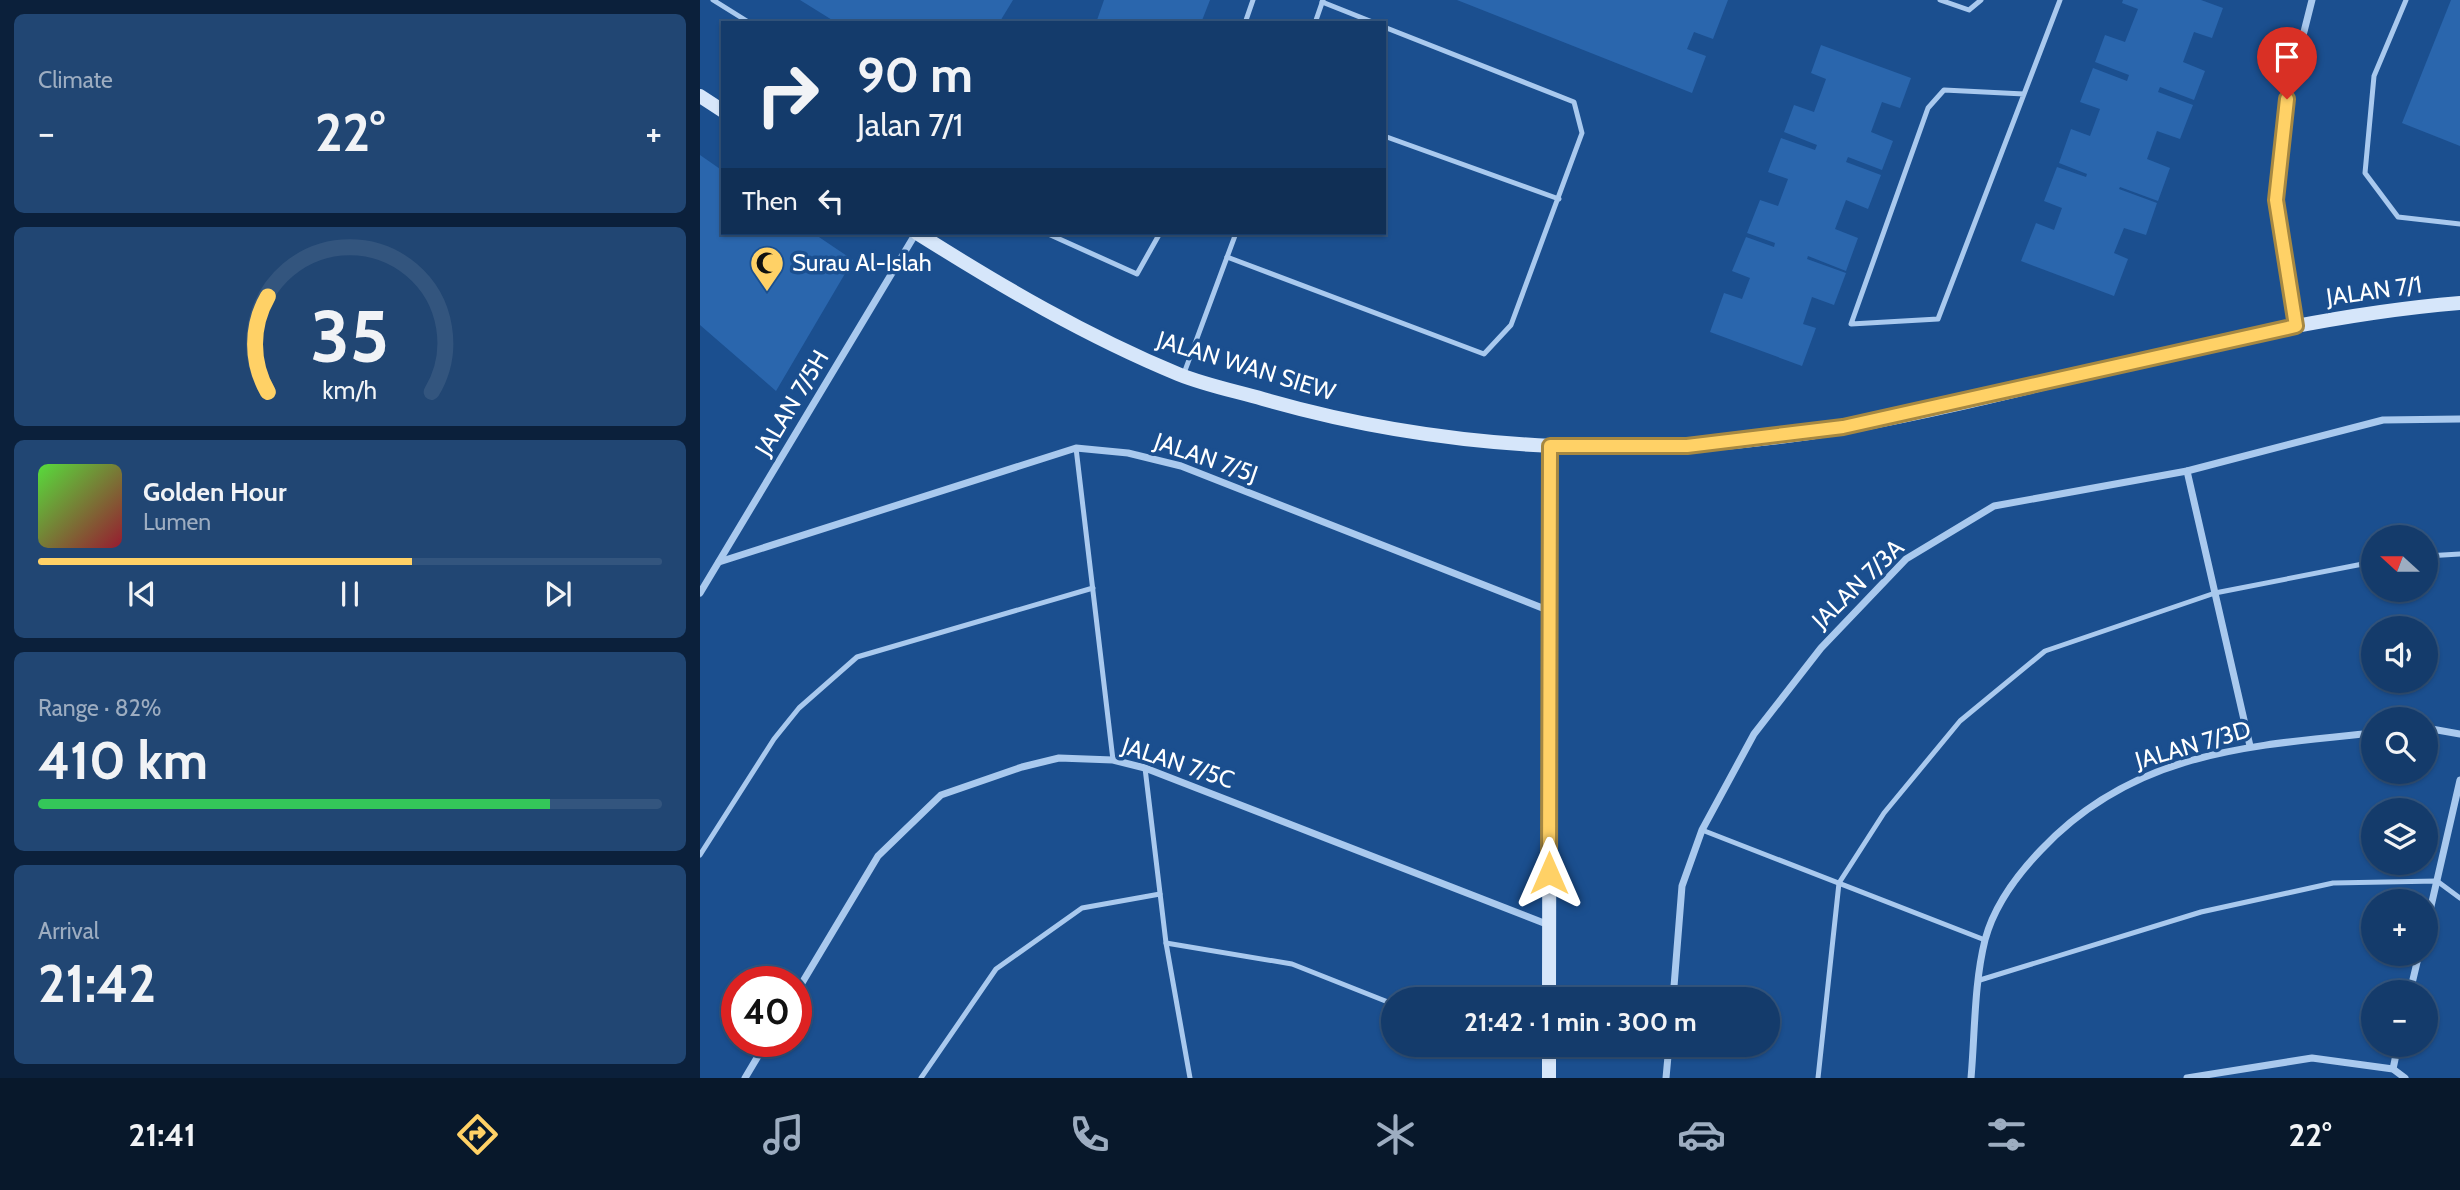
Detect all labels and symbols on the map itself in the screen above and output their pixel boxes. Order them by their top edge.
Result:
pin [2257,27,2317,99]
mosque icon: Surau Al-Islah [748,244,786,293]
place label: Surau Al-Islah [792,248,932,277]
street label: JALAN 7/1 [2323,269,2424,312]
street label: JALAN WAN SIEW [1152,324,1339,407]
street label: JALAN 7/5H [748,345,834,462]
street label: JALAN 7/5J [1150,426,1262,489]
north arrow [2361,525,2438,602]
street label: JALAN 7/3A [1805,533,1910,635]
street label: JALAN 7/3D [2131,714,2254,775]
street label: JALAN 7/5C [1117,730,1238,794]
position arrow [1512,836,1586,910]
speed limit sign: 40 [721,966,812,1057]

